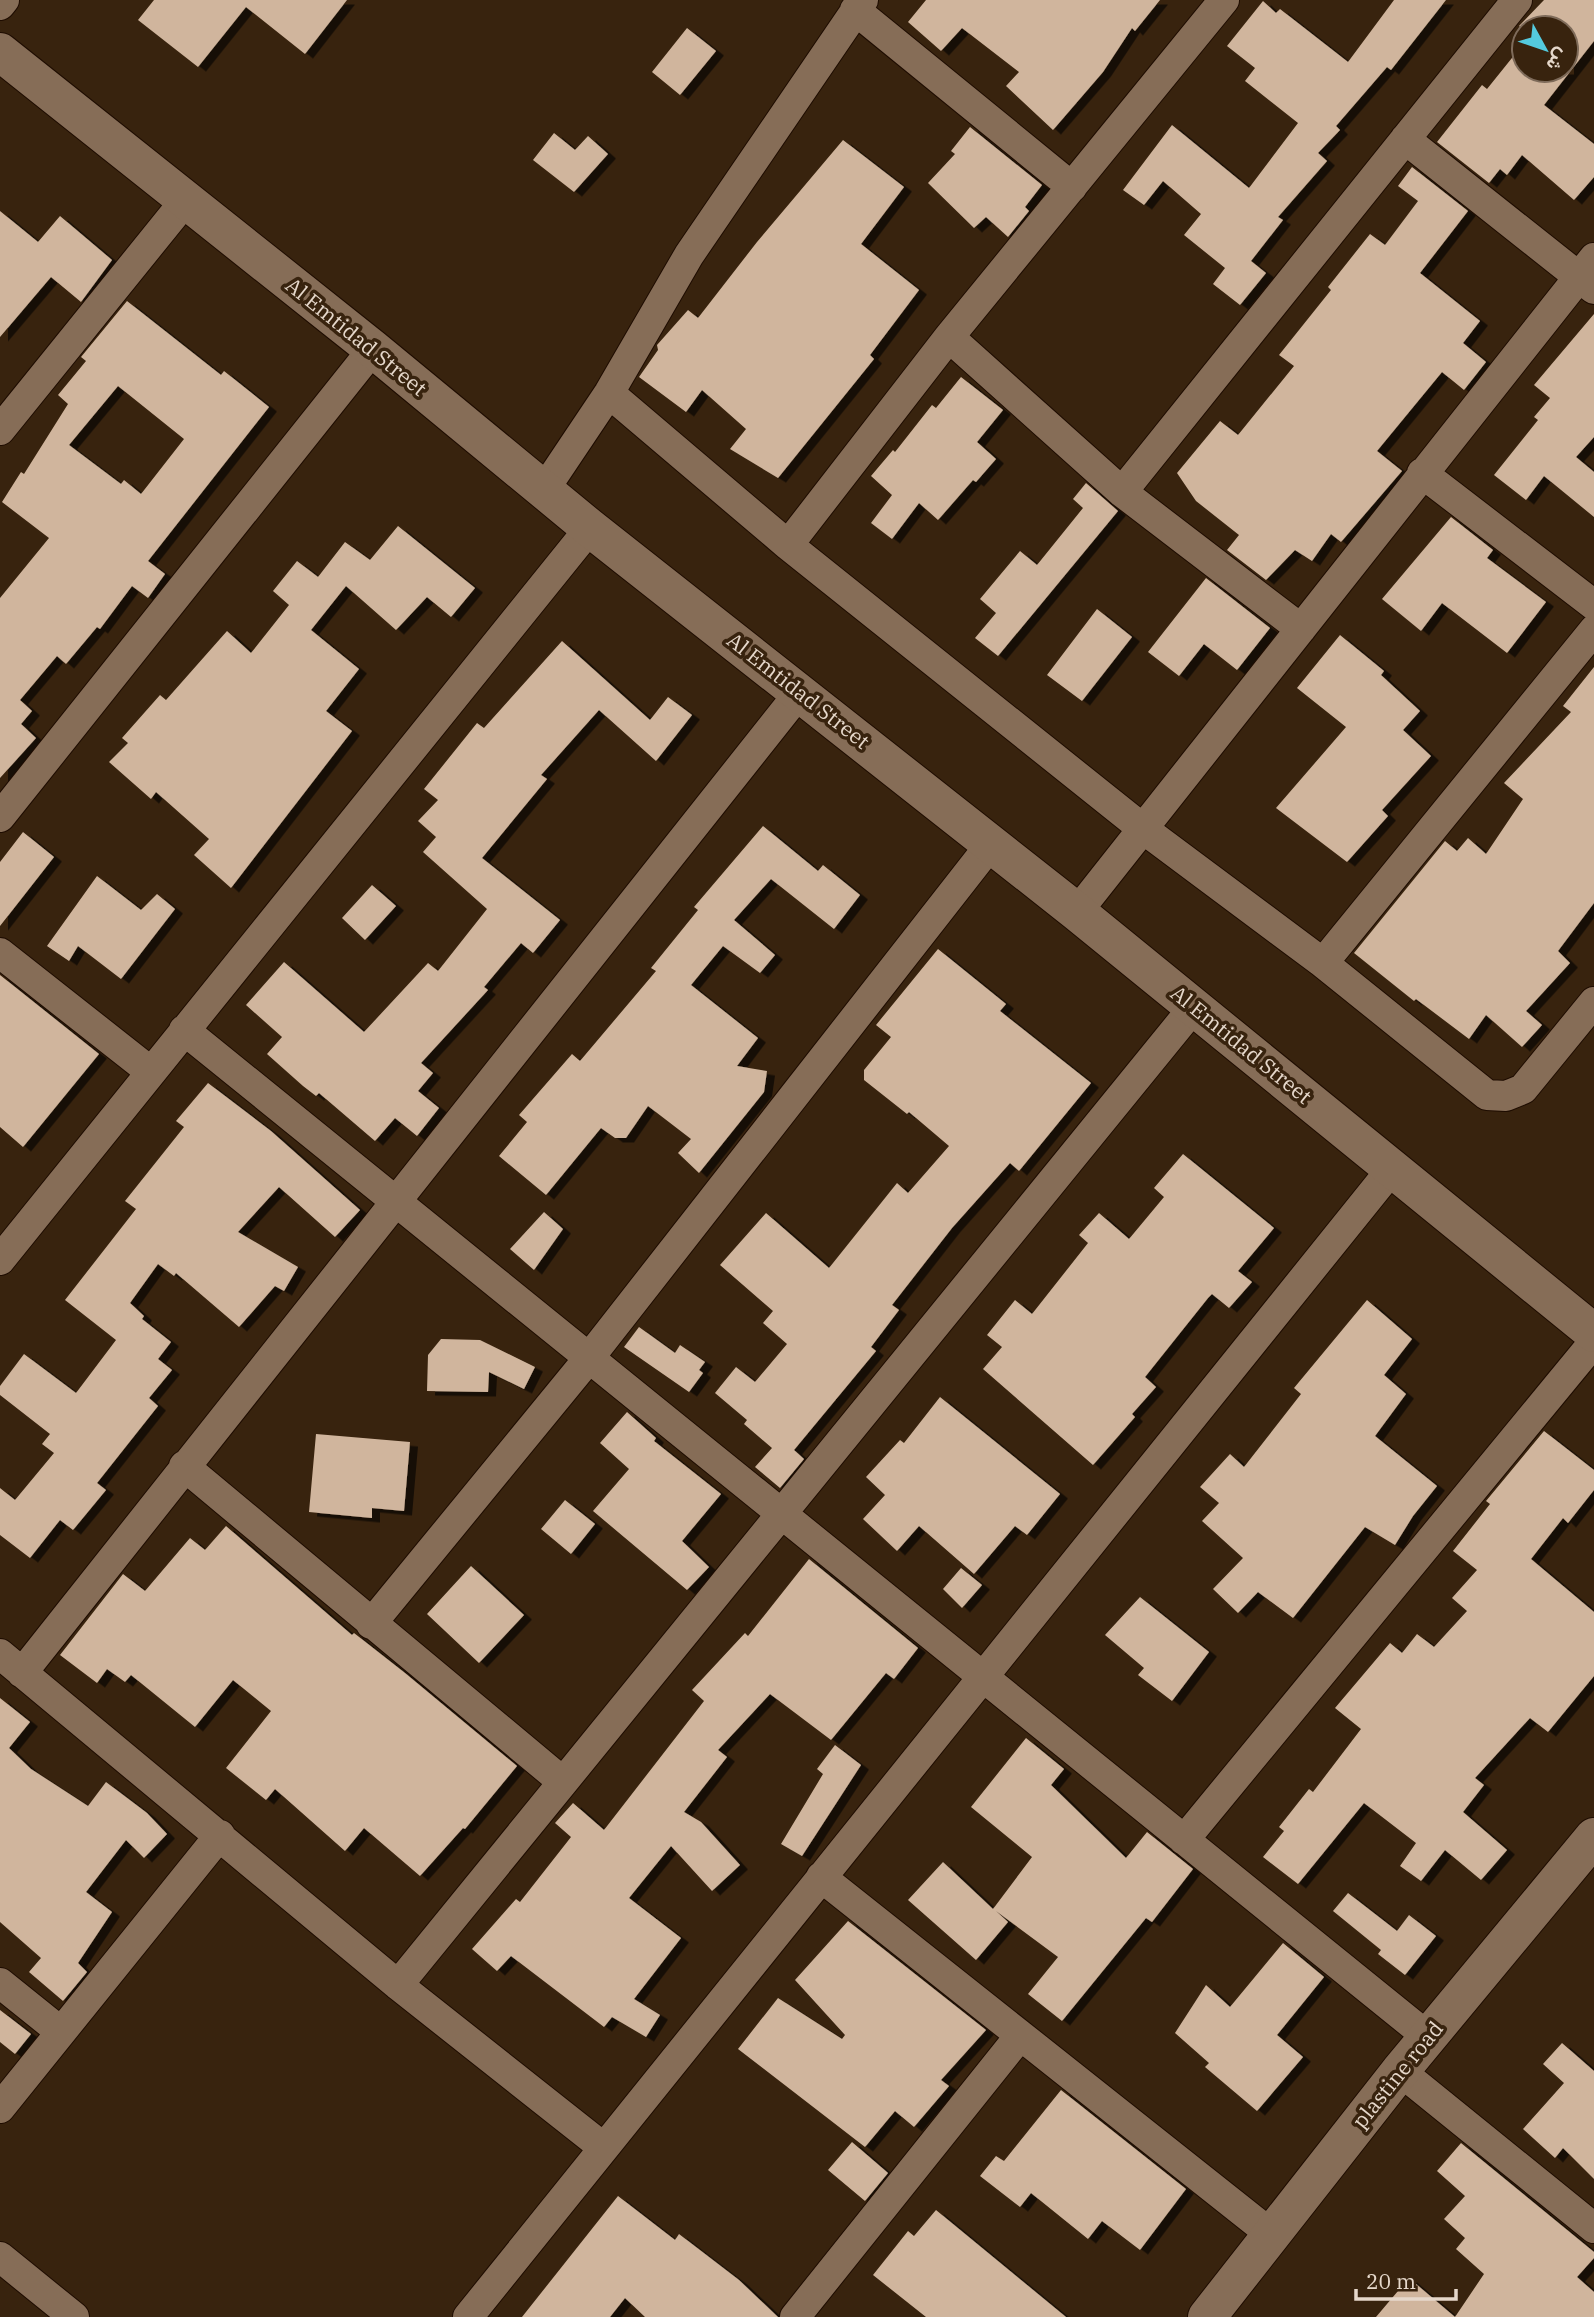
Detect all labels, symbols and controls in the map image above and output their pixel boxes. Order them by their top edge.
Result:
north arrow [1510,14,1580,84]
text: ش [1541,43,1575,77]
street label: Al Emtidad Street [280,271,433,402]
street label: Al Emtidad Street [722,626,876,755]
street label: Al Emtidad Street [1165,979,1318,1110]
street label: plastine road [1345,2015,1449,2134]
scale bar [1356,2258,1456,2302]
text: 20 m [1366,2267,1416,2295]

